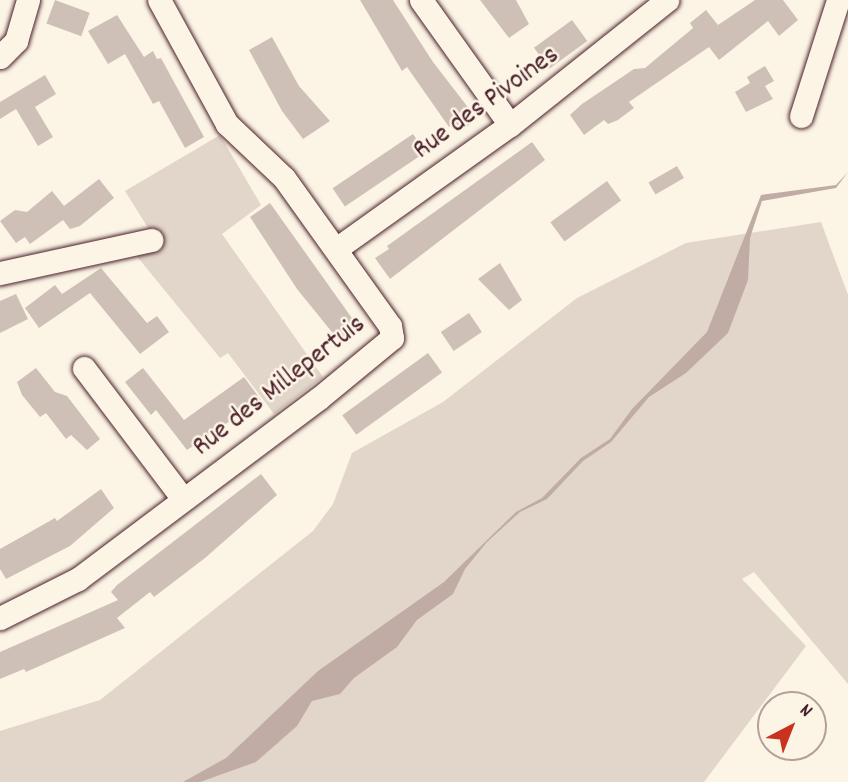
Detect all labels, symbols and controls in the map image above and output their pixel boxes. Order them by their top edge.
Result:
street label: Rue des Pivoines [407,40,567,168]
street label: Rue des Millepertuis [187,309,373,465]
north arrow [757,691,827,761]
text: N [793,698,818,725]

